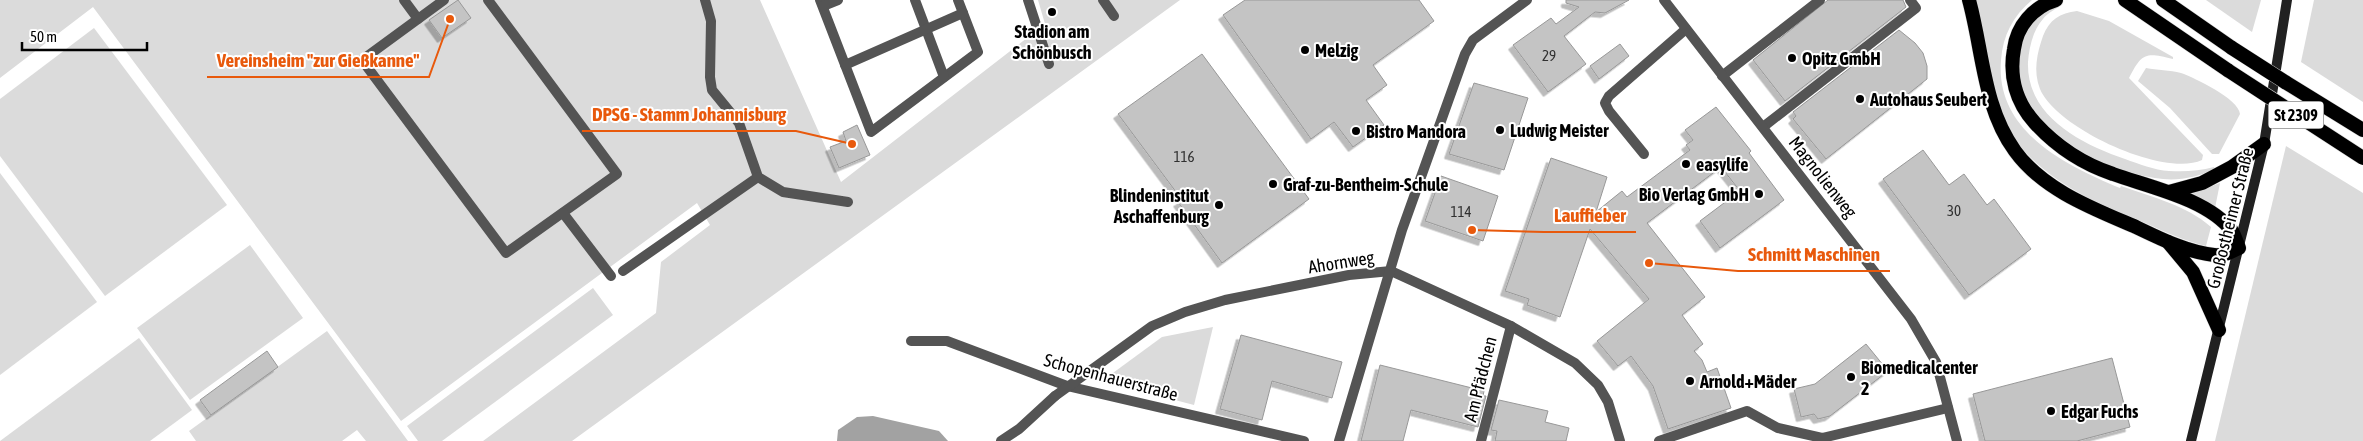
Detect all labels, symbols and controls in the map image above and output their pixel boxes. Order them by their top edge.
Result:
marker: Stadion am Schönbusch [1046,6,1058,18]
scale bar [22,20,148,52]
place label: Stadion am Schönbusch [1012,21,1092,63]
text: 50 m [30,28,57,45]
place label: Melzig [1315,40,1359,61]
callout: Vereinsheim "zur Gießkanne" [207,43,429,77]
marker: Melzig [1299,44,1311,56]
house number: 29 [1542,47,1556,64]
place label: Opitz GmbH [1802,48,1881,69]
text: Vereinsheim "zur Gießkanne" [216,49,419,71]
marker: Opitz GmbH [1786,52,1798,64]
place label: Autohaus Seubert [1869,89,1988,110]
marker: Autohaus Seubert [1854,93,1866,105]
callout: DPSG - Stamm Johannisburg [582,97,796,131]
road number: St 2309 [2268,102,2324,128]
text: DPSG - Stamm Johannisburg [592,103,787,125]
place label: Ludwig Meister [1510,120,1609,141]
place label: Bistro Mandora [1366,121,1466,142]
marker: Ludwig Meister [1494,124,1506,136]
marker: Bistro Mandora [1350,125,1362,137]
street label: Magnolienweg [1785,132,1861,222]
street label: Großostheimer Straße [2202,145,2258,291]
house number: 116 [1173,148,1195,165]
place label: easylife [1696,154,1748,175]
marker: easylife [1680,158,1692,170]
place label: Graf-zu-Bentheim-Schule [1283,174,1449,195]
marker: Graf-zu-Bentheim-Schule [1267,178,1279,190]
place label: Bio Verlag GmbH [1639,184,1749,205]
place label: Blindeninstitut Aschaffenburg [1110,185,1210,227]
marker: Bio Verlag GmbH [1753,188,1765,200]
callout: Lauffieber [1544,198,1636,232]
marker: Blindeninstitut Aschaffenburg [1213,199,1225,211]
house number: 30 [1947,202,1961,219]
house number: 114 [1450,203,1472,220]
text: Lauffieber [1554,204,1626,226]
callout: Schmitt Maschinen [1738,237,1890,271]
text: Schmitt Maschinen [1748,243,1880,265]
street label: Ahornweg [1307,246,1376,278]
street label: Am Pfädchen [1459,334,1501,424]
street label: Schopenhauerstraße [1042,349,1180,405]
place label: Biomedicalcenter 2 [1861,357,1978,399]
place label: Arnold+Mäder [1699,371,1797,392]
marker: Biomedicalcenter 2 [1845,371,1857,383]
marker: Arnold+Mäder [1684,375,1696,387]
place label: Edgar Fuchs [2061,401,2139,422]
marker: Edgar Fuchs [2045,405,2057,417]

